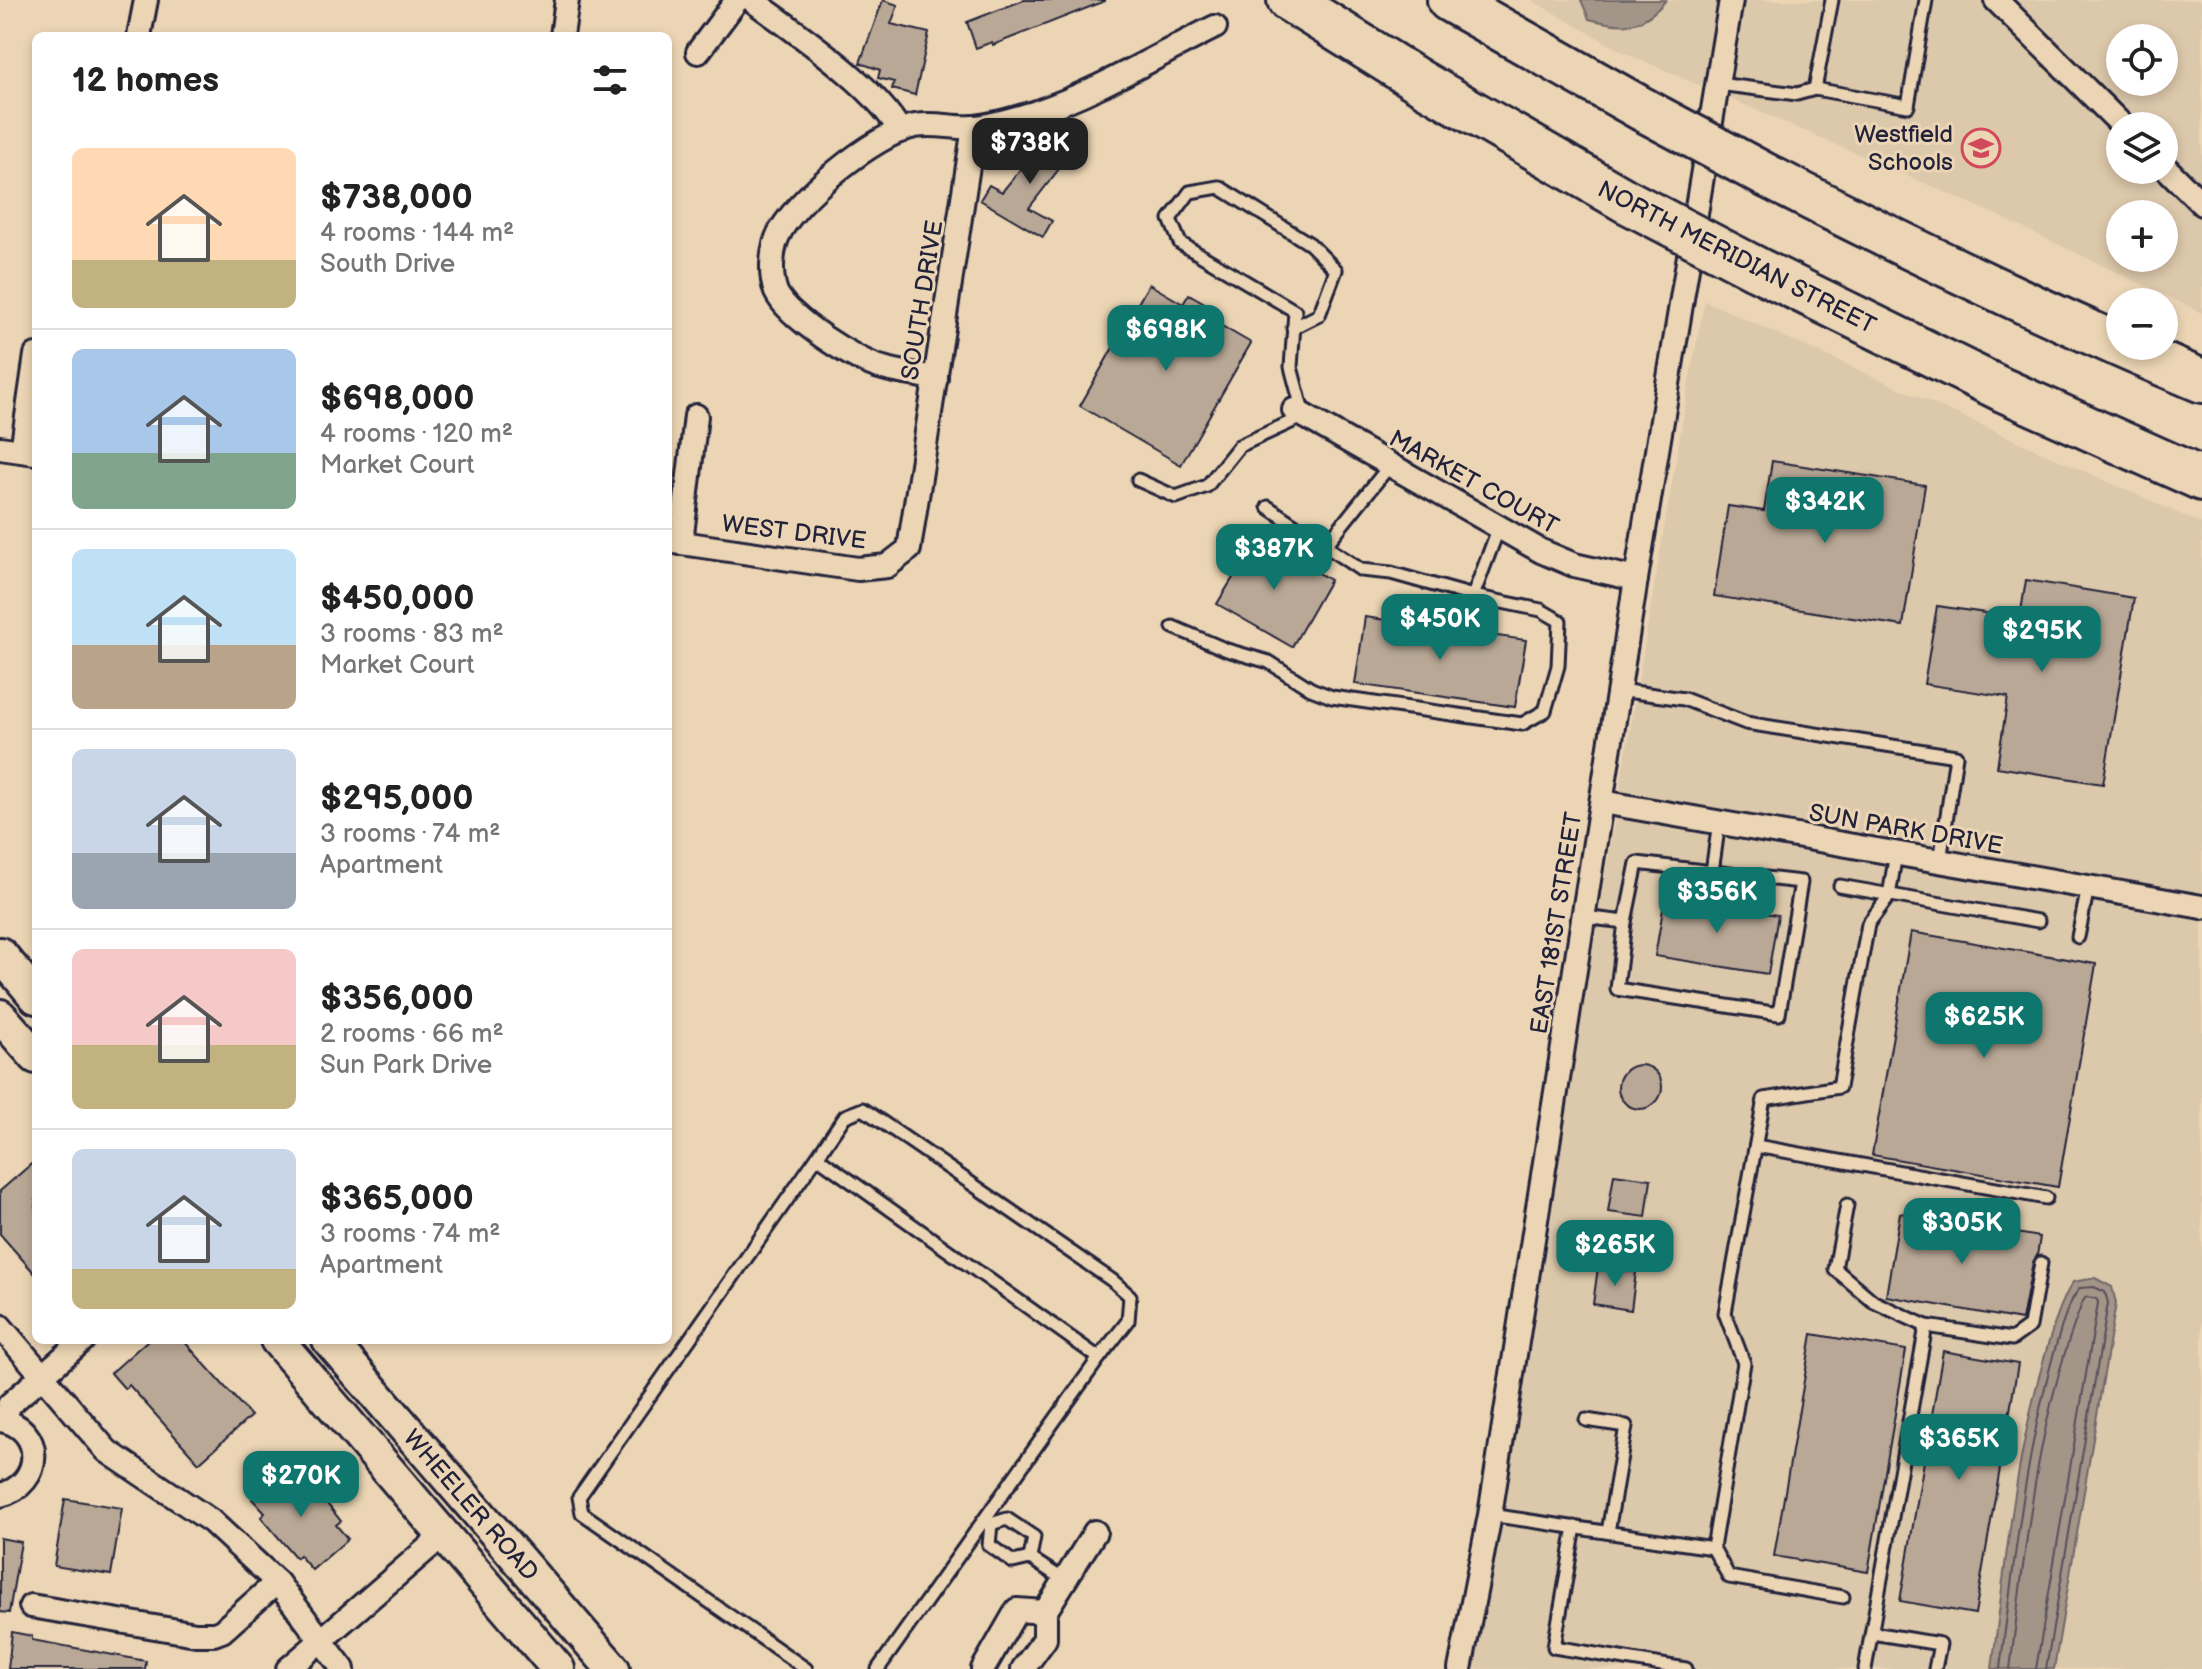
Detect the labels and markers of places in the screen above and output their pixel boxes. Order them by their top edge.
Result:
pin: $738K [974,118,1086,186]
place label: Westfield Schools [1854,120,1953,177]
school or university icon: Westfield Schools [1960,127,2002,169]
pin: $698K [1110,305,1222,373]
pin: $342K [1769,477,1881,545]
pin: $387K [1218,524,1330,592]
pin: $450K [1384,594,1496,662]
pin: $295K [1986,606,2098,674]
pin: $356K [1661,867,1773,935]
pin: $625K [1928,992,2040,1060]
pin: $305K [1906,1198,2018,1266]
pin: $265K [1559,1220,1671,1288]
pin: $365K [1903,1414,2015,1482]
pin: $270K [245,1451,357,1519]

